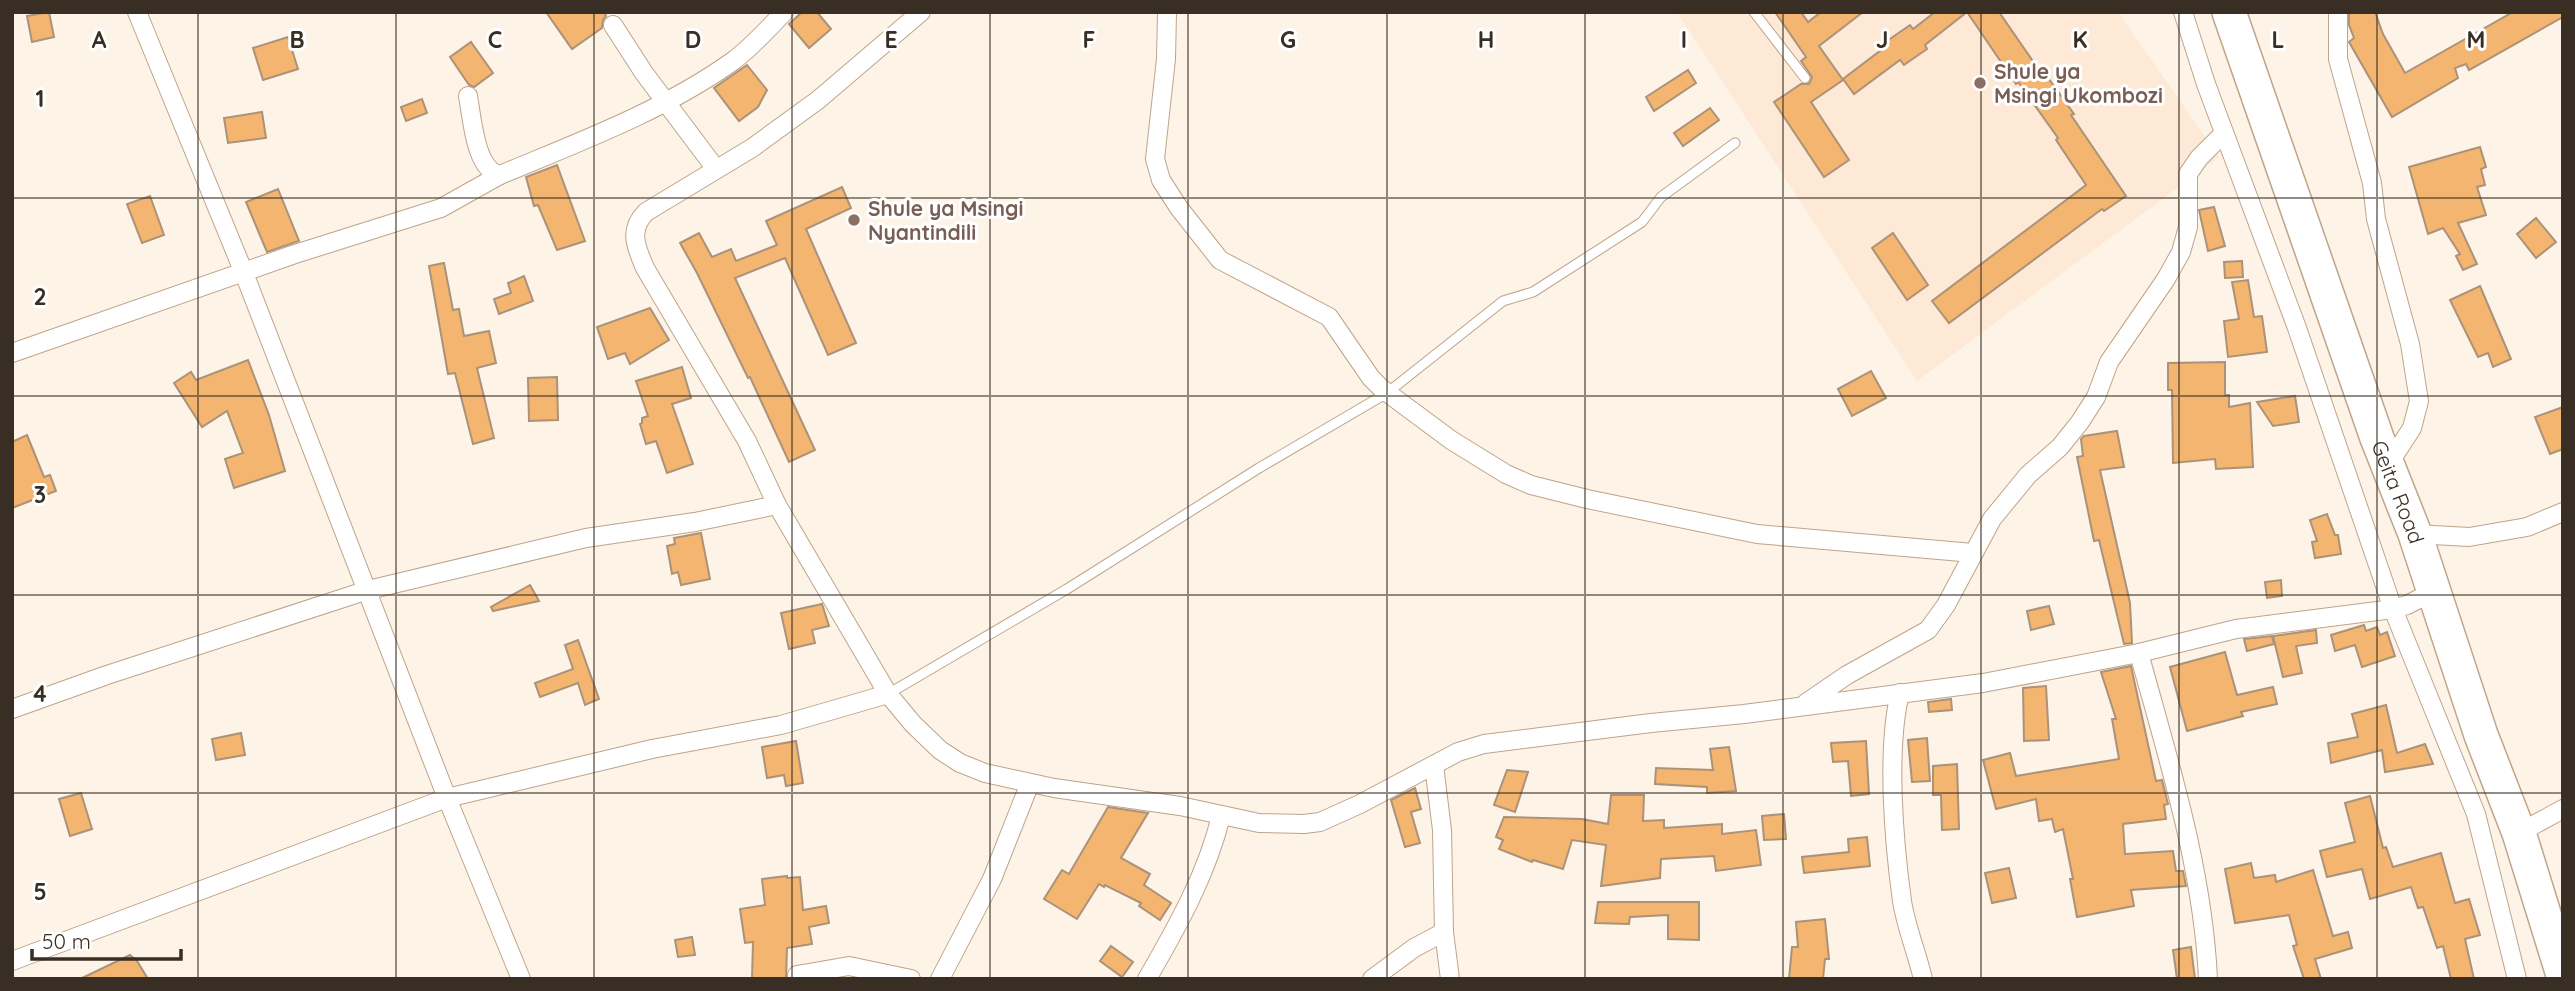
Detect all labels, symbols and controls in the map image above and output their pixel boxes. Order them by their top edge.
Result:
text: A [92,25,107,54]
text: B [289,25,305,54]
text: C [488,25,502,54]
text: D [685,25,701,54]
text: E [884,25,898,54]
text: F [1083,25,1095,54]
text: G [1280,25,1296,54]
text: H [1478,25,1494,54]
text: I [1681,25,1687,54]
text: J [1876,25,1888,54]
text: K [2072,25,2088,54]
text: L [2272,25,2284,54]
text: M [2467,25,2485,54]
place label: Shule ya Msingi Ukombozi [1994,58,2163,108]
marker: Shule ya Msingi Ukombozi [1972,75,1988,91]
text: 1 [36,84,44,113]
place label: Shule ya Msingi Nyantindili [868,195,1023,245]
marker: Shule ya Msingi Nyantindili [846,212,862,228]
text: 2 [33,282,47,311]
street label: Geita Road [2366,437,2430,547]
text: 3 [34,480,46,509]
text: 4 [33,679,47,708]
text: 5 [33,877,47,906]
scale bar [32,918,180,962]
text: 50 m [42,928,91,954]

